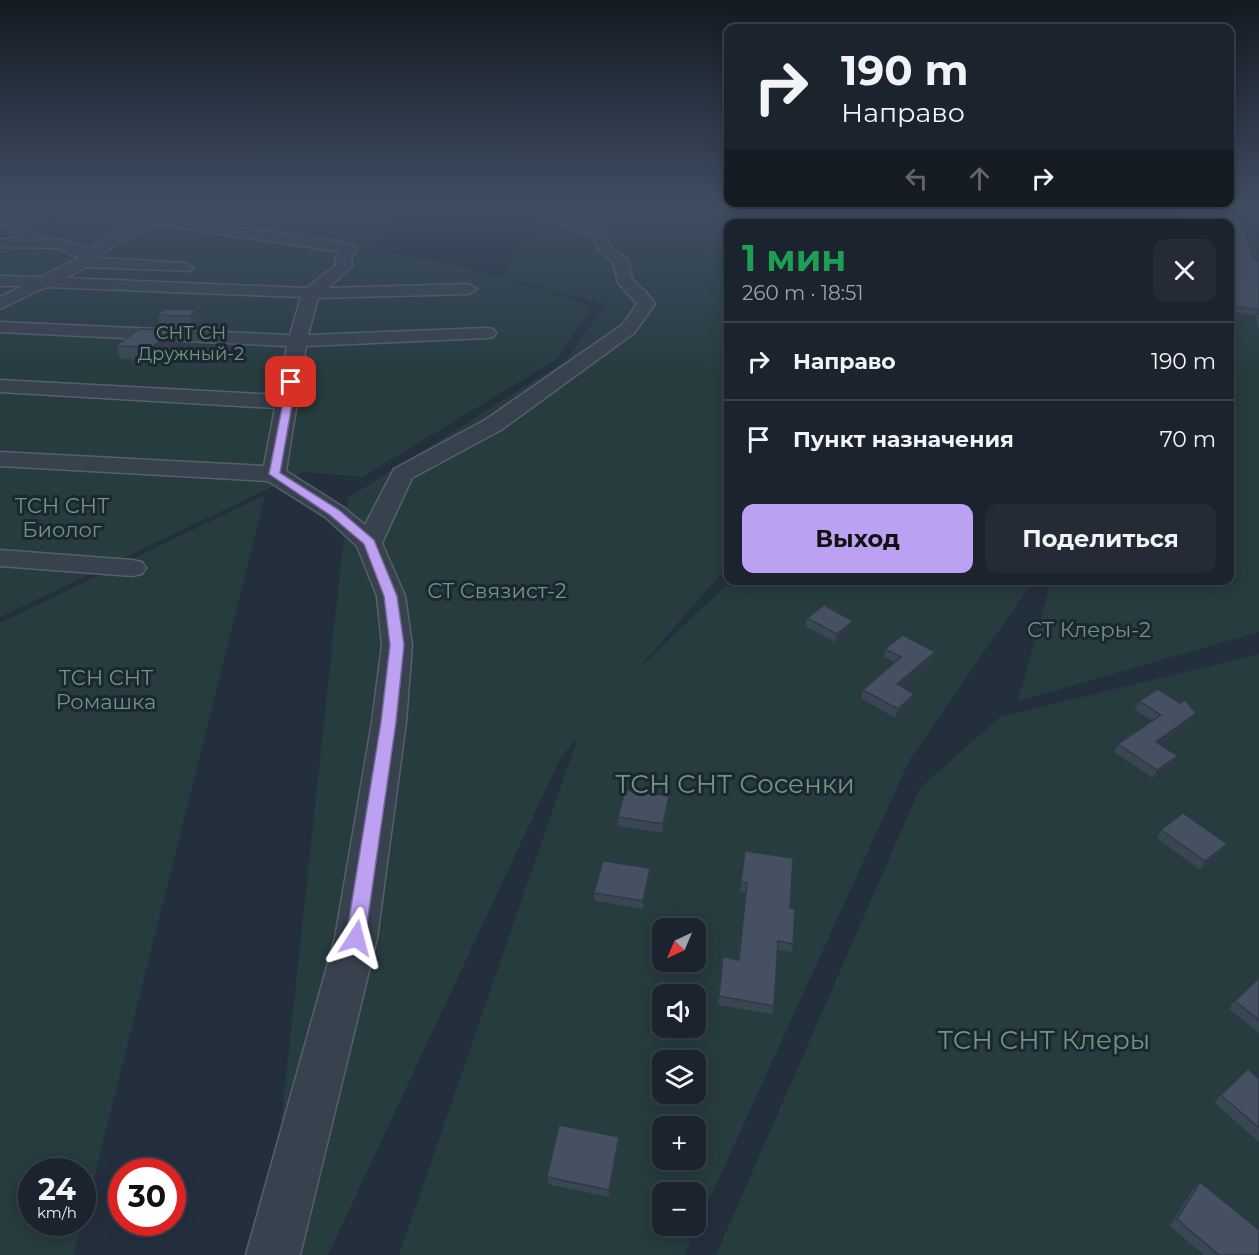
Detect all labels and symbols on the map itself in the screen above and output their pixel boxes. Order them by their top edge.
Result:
park label: СНТ СН Дружный-2 [138,322,244,365]
pin [265,356,316,407]
park label: ТСН СНТ Биолог [15,493,110,542]
park label: СТ Связист-2 [427,578,567,603]
park label: СТ Клеры-2 [1027,617,1151,642]
park label: ТСН СНТ Ромашка [56,665,156,714]
park label: ТСН СНТ Сосенки [615,768,855,800]
position arrow [324,906,388,970]
north arrow [652,918,706,972]
park label: ТСН СНТ Клеры [938,1024,1150,1056]
speed limit sign: 30 [108,1158,186,1236]

